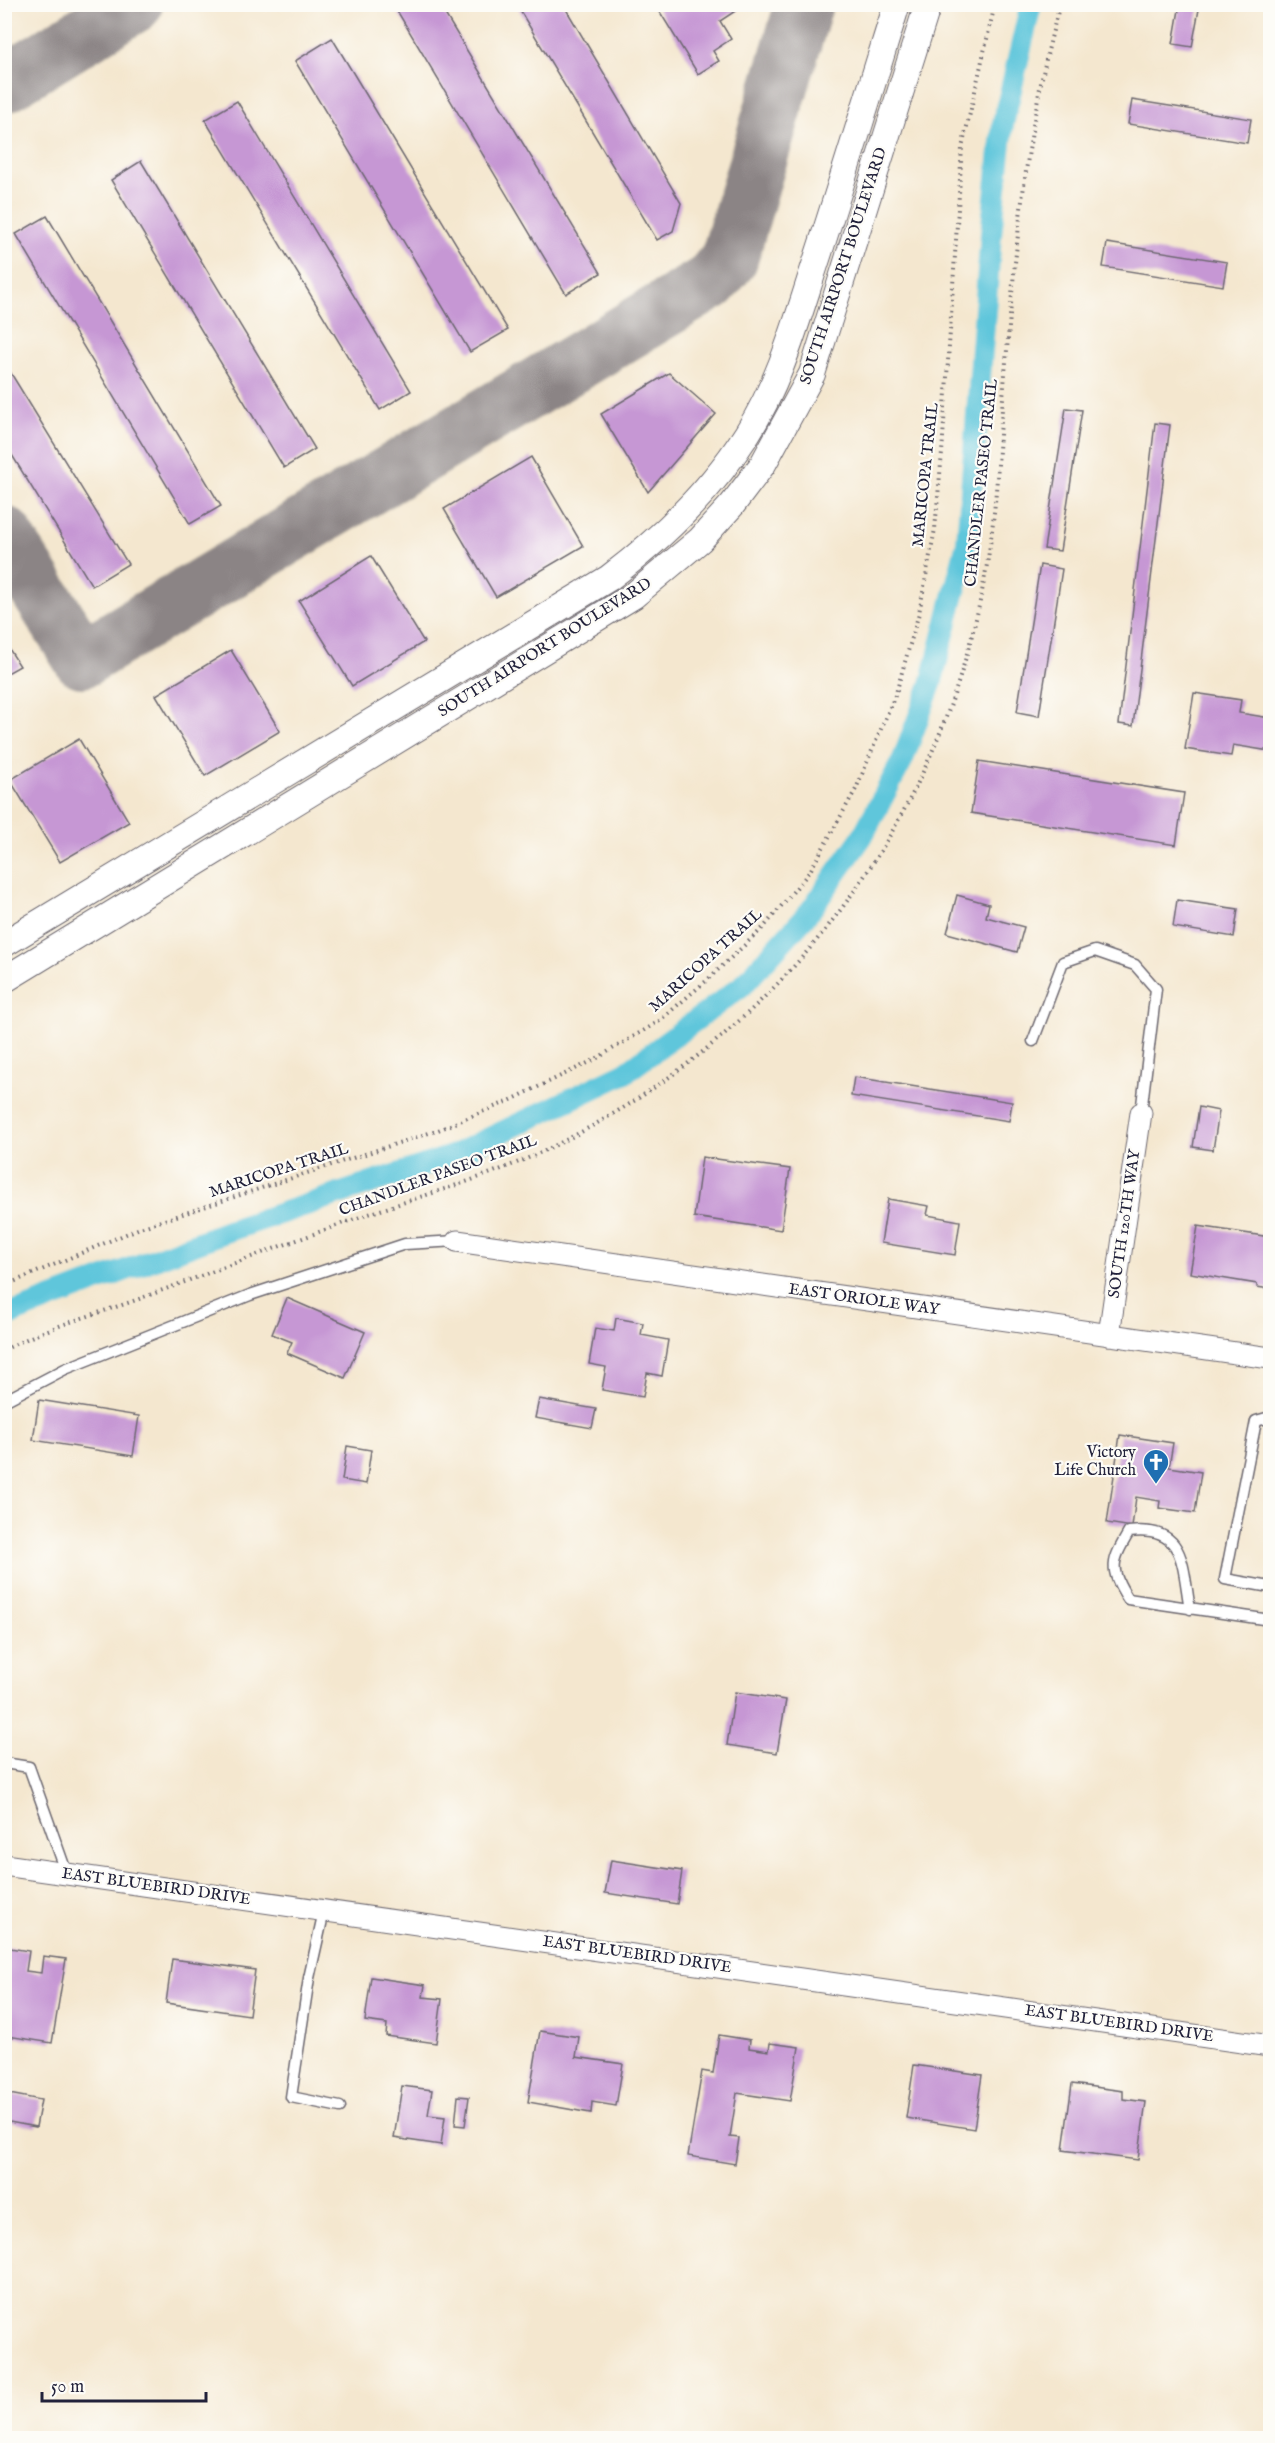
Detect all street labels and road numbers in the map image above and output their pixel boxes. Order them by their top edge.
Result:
street label: SOUTH AIRPORT BOULEVARD [796,145,892,387]
street label: CHANDLER PASEO TRAIL [961,377,1003,588]
street label: MARICOPA TRAIL [908,401,944,548]
street label: SOUTH AIRPORT BOULEVARD [435,574,656,722]
street label: MARICOPA TRAIL [645,905,767,1017]
street label: CHANDLER PASEO TRAIL [336,1131,540,1221]
street label: MARICOPA TRAIL [207,1139,352,1203]
street label: SOUTH 120TH WAY [1105,1147,1146,1300]
street label: EAST ORIOLE WAY [787,1280,942,1321]
street label: EAST BLUEBIRD DRIVE [60,1864,252,1910]
street label: EAST BLUEBIRD DRIVE [541,1932,733,1978]
street label: EAST BLUEBIRD DRIVE [1023,2001,1215,2047]

